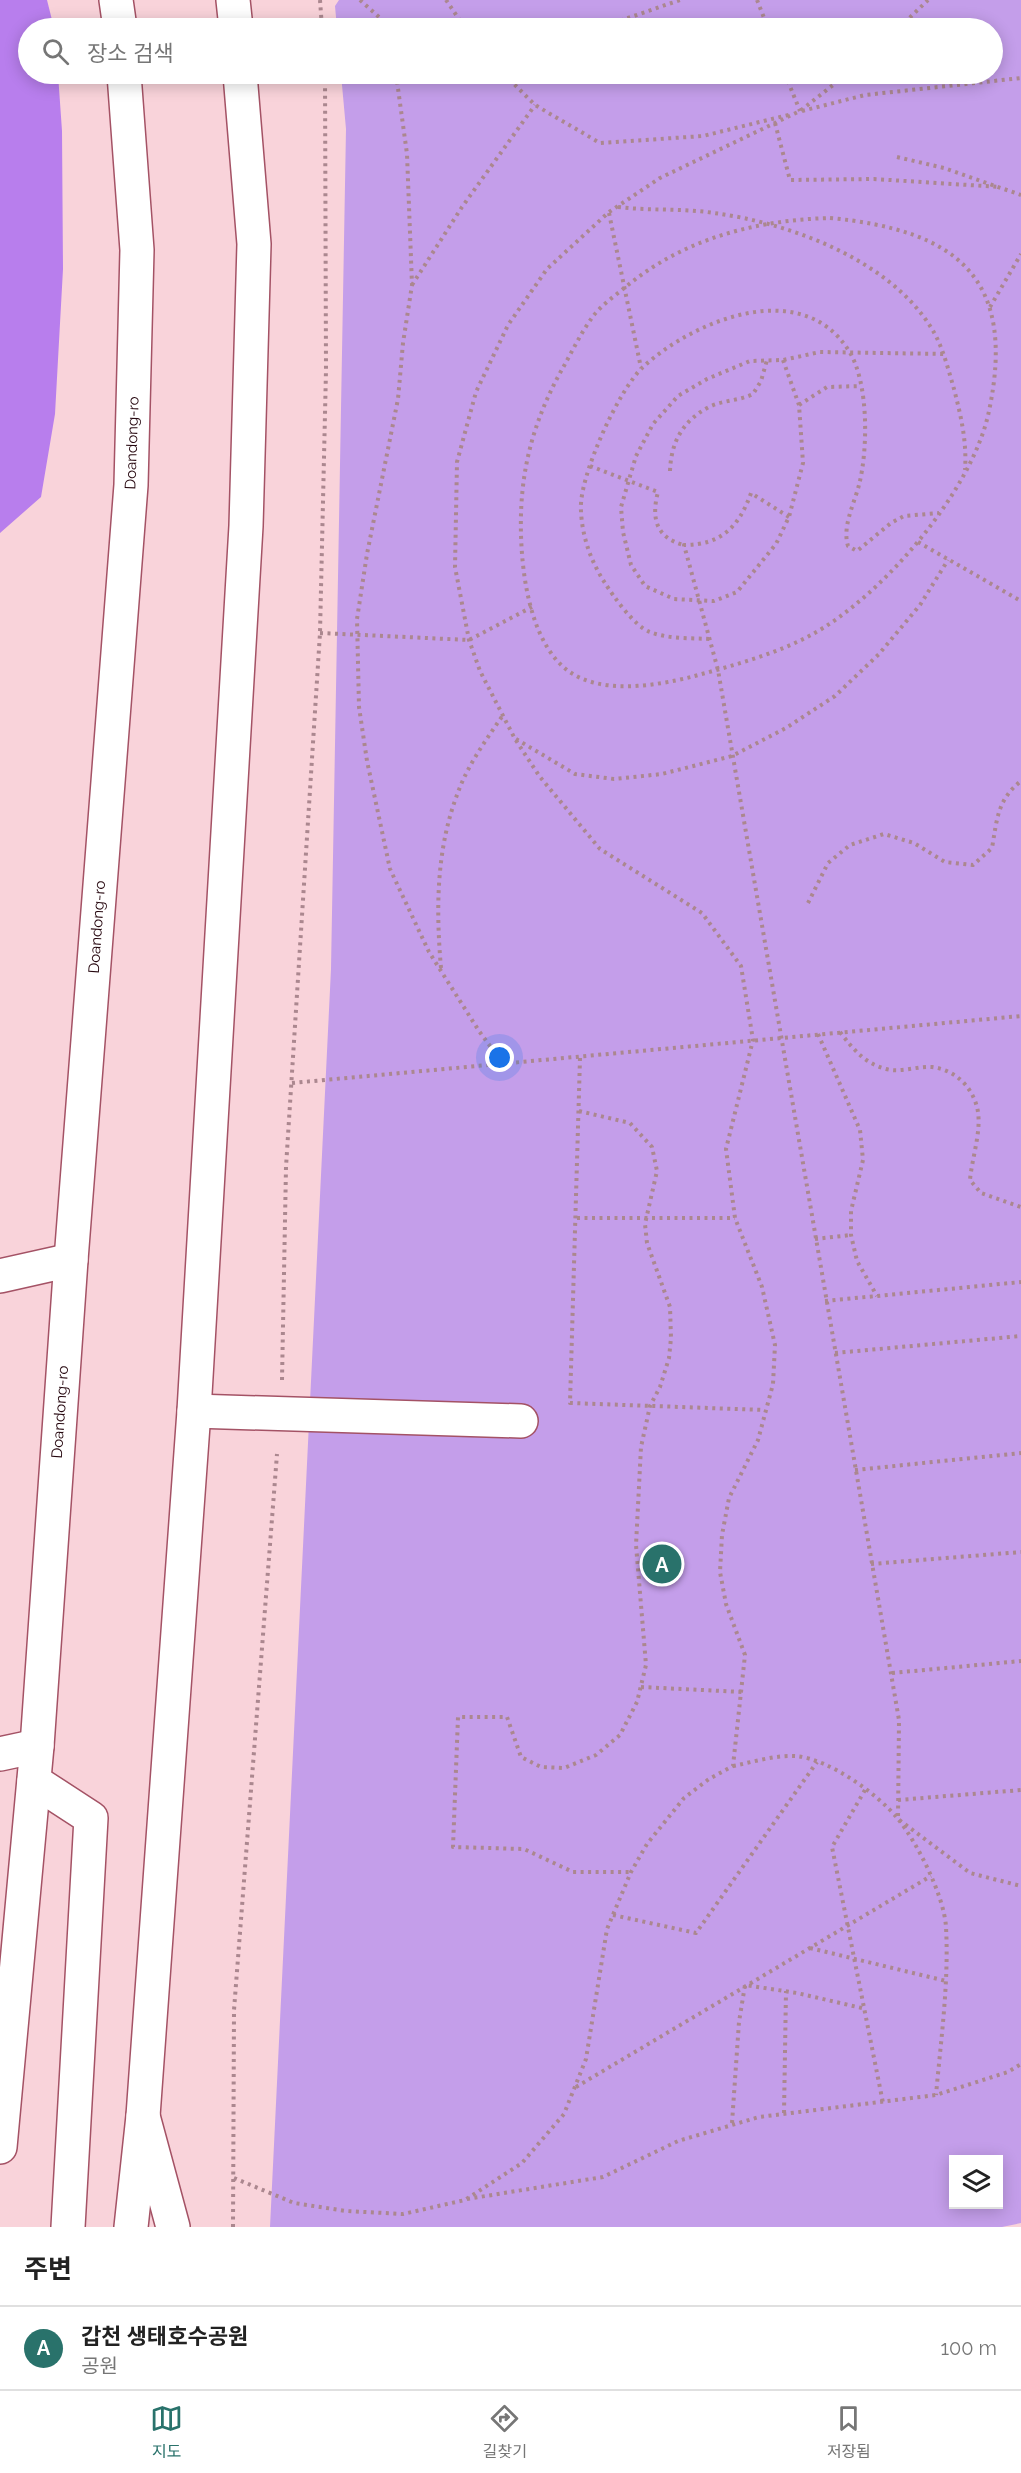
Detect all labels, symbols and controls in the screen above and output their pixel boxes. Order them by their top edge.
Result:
search box [18,18,1003,84]
icon: search [39,35,72,68]
text: 장소 검색 [87,40,174,66]
street label: Doandong-ro [121,396,143,490]
street label: Doandong-ro [85,880,109,974]
your location [485,1043,514,1072]
street label: Doandong-ro [48,1365,72,1459]
pin: A [642,1542,682,1586]
map controls [949,2155,1003,2209]
button: layers [949,2155,1003,2209]
text: 주변 [24,2254,72,2284]
text: 갑천 생태호수공원 [81,2323,248,2349]
text: A [37,2336,50,2360]
text: 100 m [940,2336,997,2360]
text: 공원 [81,2354,118,2378]
tab: 지도 [150,2402,183,2462]
tab: 길찾기 [483,2402,527,2462]
tab: 저장됨 [827,2402,871,2462]

